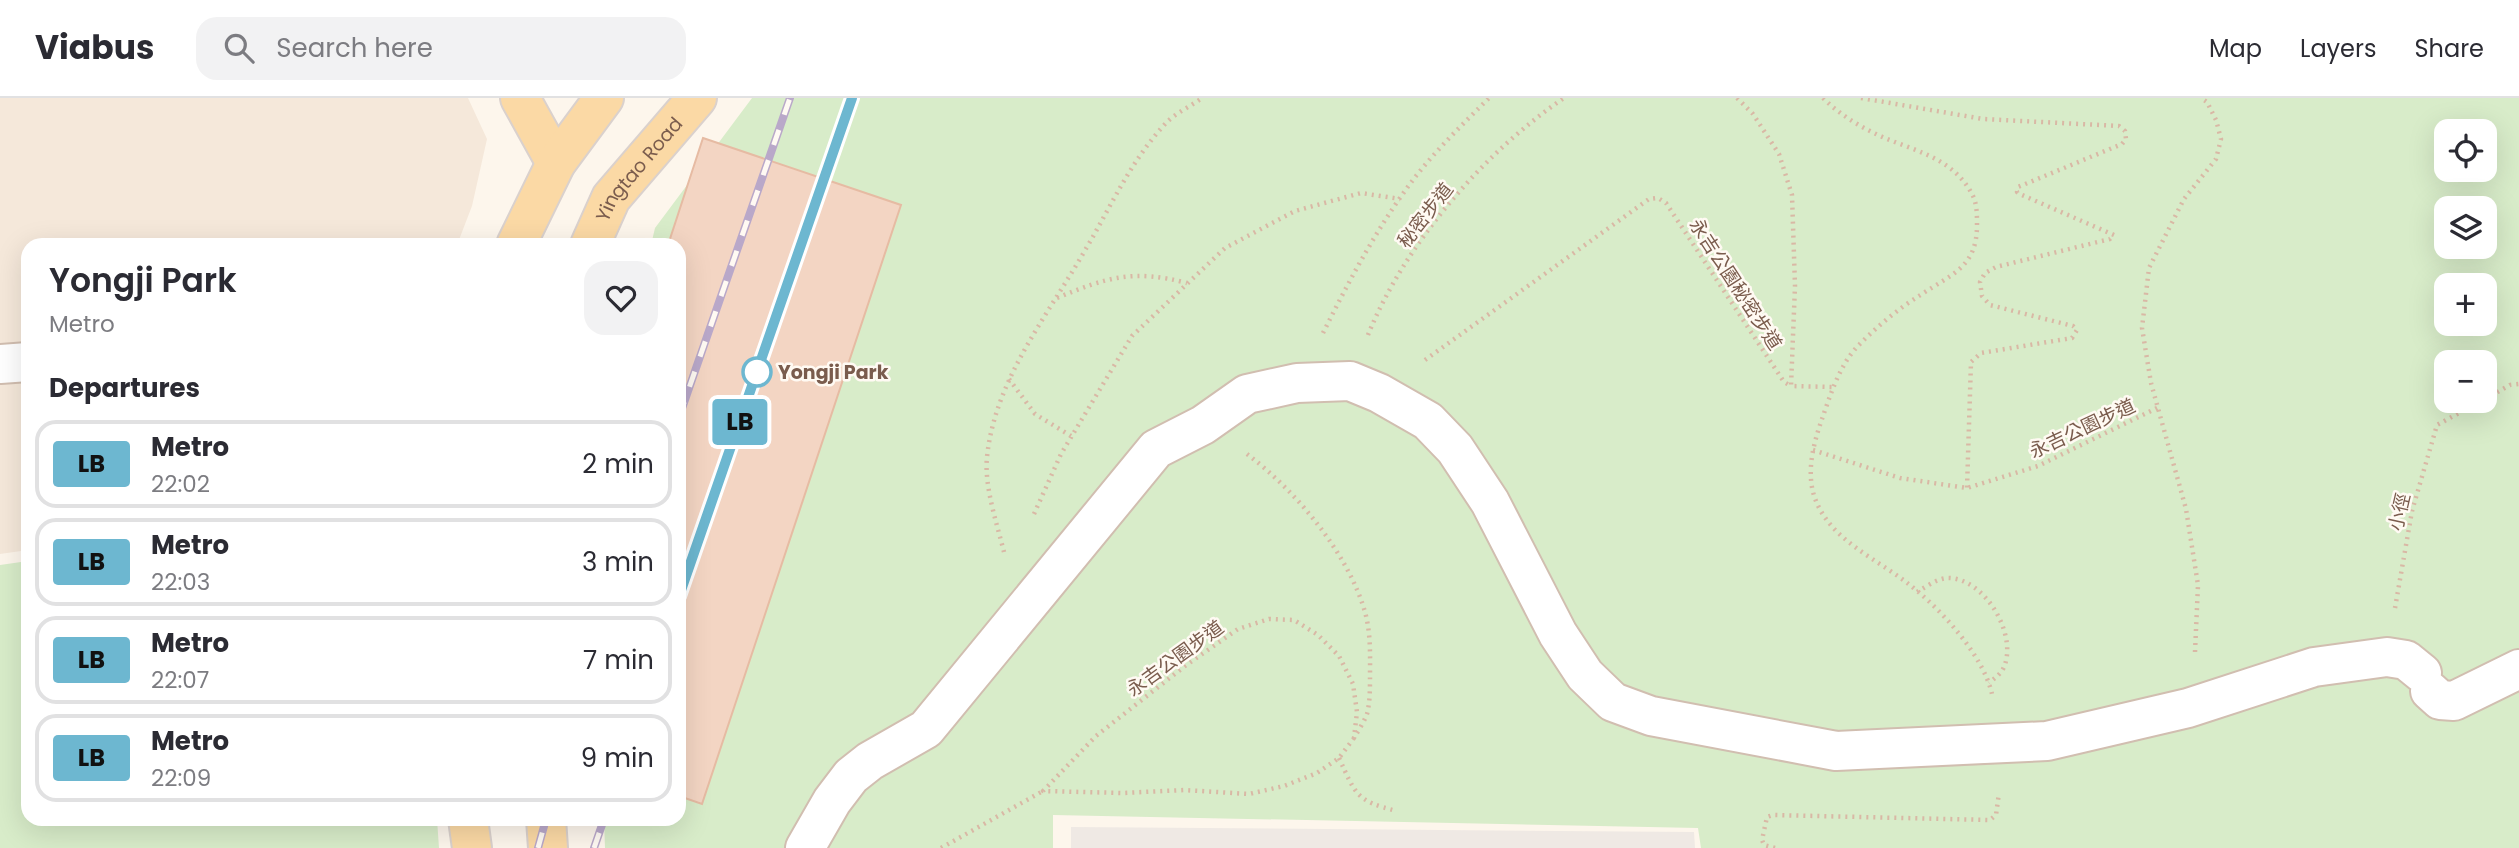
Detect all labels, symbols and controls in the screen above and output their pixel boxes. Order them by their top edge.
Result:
search box [196,17,686,80]
text: Viabus [35,24,154,71]
icon: search [220,29,258,67]
text: Search here [276,30,433,66]
text: Map [2209,32,2262,65]
text: Layers [2300,32,2376,65]
text: Share [2414,32,2484,65]
street label: Yingtao Road [589,111,689,226]
map controls [2434,119,2497,413]
button: locate [2434,119,2497,182]
street label: 秘密步道 [1391,177,1459,254]
button: layers [2434,196,2497,259]
street label: 永吉公園秘密步道 [1683,213,1788,355]
text: Yongji Park [49,257,236,304]
button: heart [584,261,658,335]
button: + [2434,273,2497,336]
text: Metro [49,308,115,340]
button: − [2434,350,2497,413]
marker: Yongji Park [742,357,772,387]
place label: Yongji Park [778,359,889,386]
text: Departures [49,370,200,406]
street label: 永吉公園步道 [2025,392,2140,465]
line badge: LB [708,399,772,445]
text: LB [726,405,754,438]
text: Metro [151,429,229,465]
text: 2 min [582,446,654,482]
text: LB [78,447,105,480]
text: 22:02 [151,468,210,500]
street label: 小徑 [2382,491,2417,534]
text: Metro [151,527,229,563]
text: 3 min [582,544,654,580]
text: LB [78,545,105,578]
text: 22:03 [151,566,210,598]
street label: 永吉公園步道 [1121,614,1229,703]
text: Metro [151,625,229,661]
text: 7 min [583,642,654,678]
text: LB [78,643,105,676]
text: 22:07 [151,664,209,696]
text: Metro [151,723,229,759]
text: 9 min [581,740,654,776]
text: LB [78,741,105,774]
text: 22:09 [151,762,211,794]

